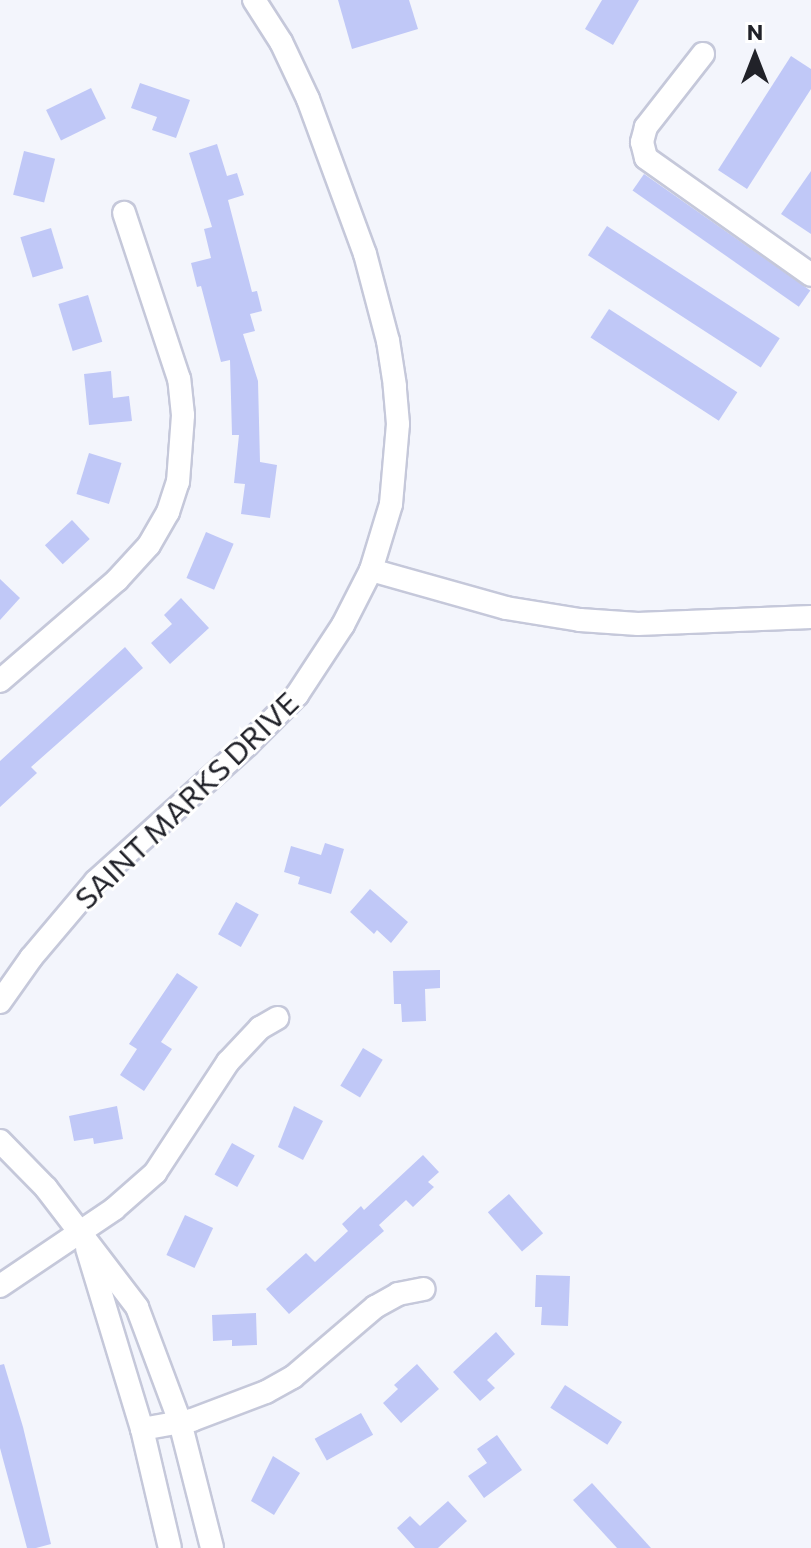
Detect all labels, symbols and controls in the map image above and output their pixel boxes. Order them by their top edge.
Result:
north arrow [715,16,795,96]
text: N [747,18,763,45]
street label: SAINT MARKS DRIVE [67,684,305,916]

